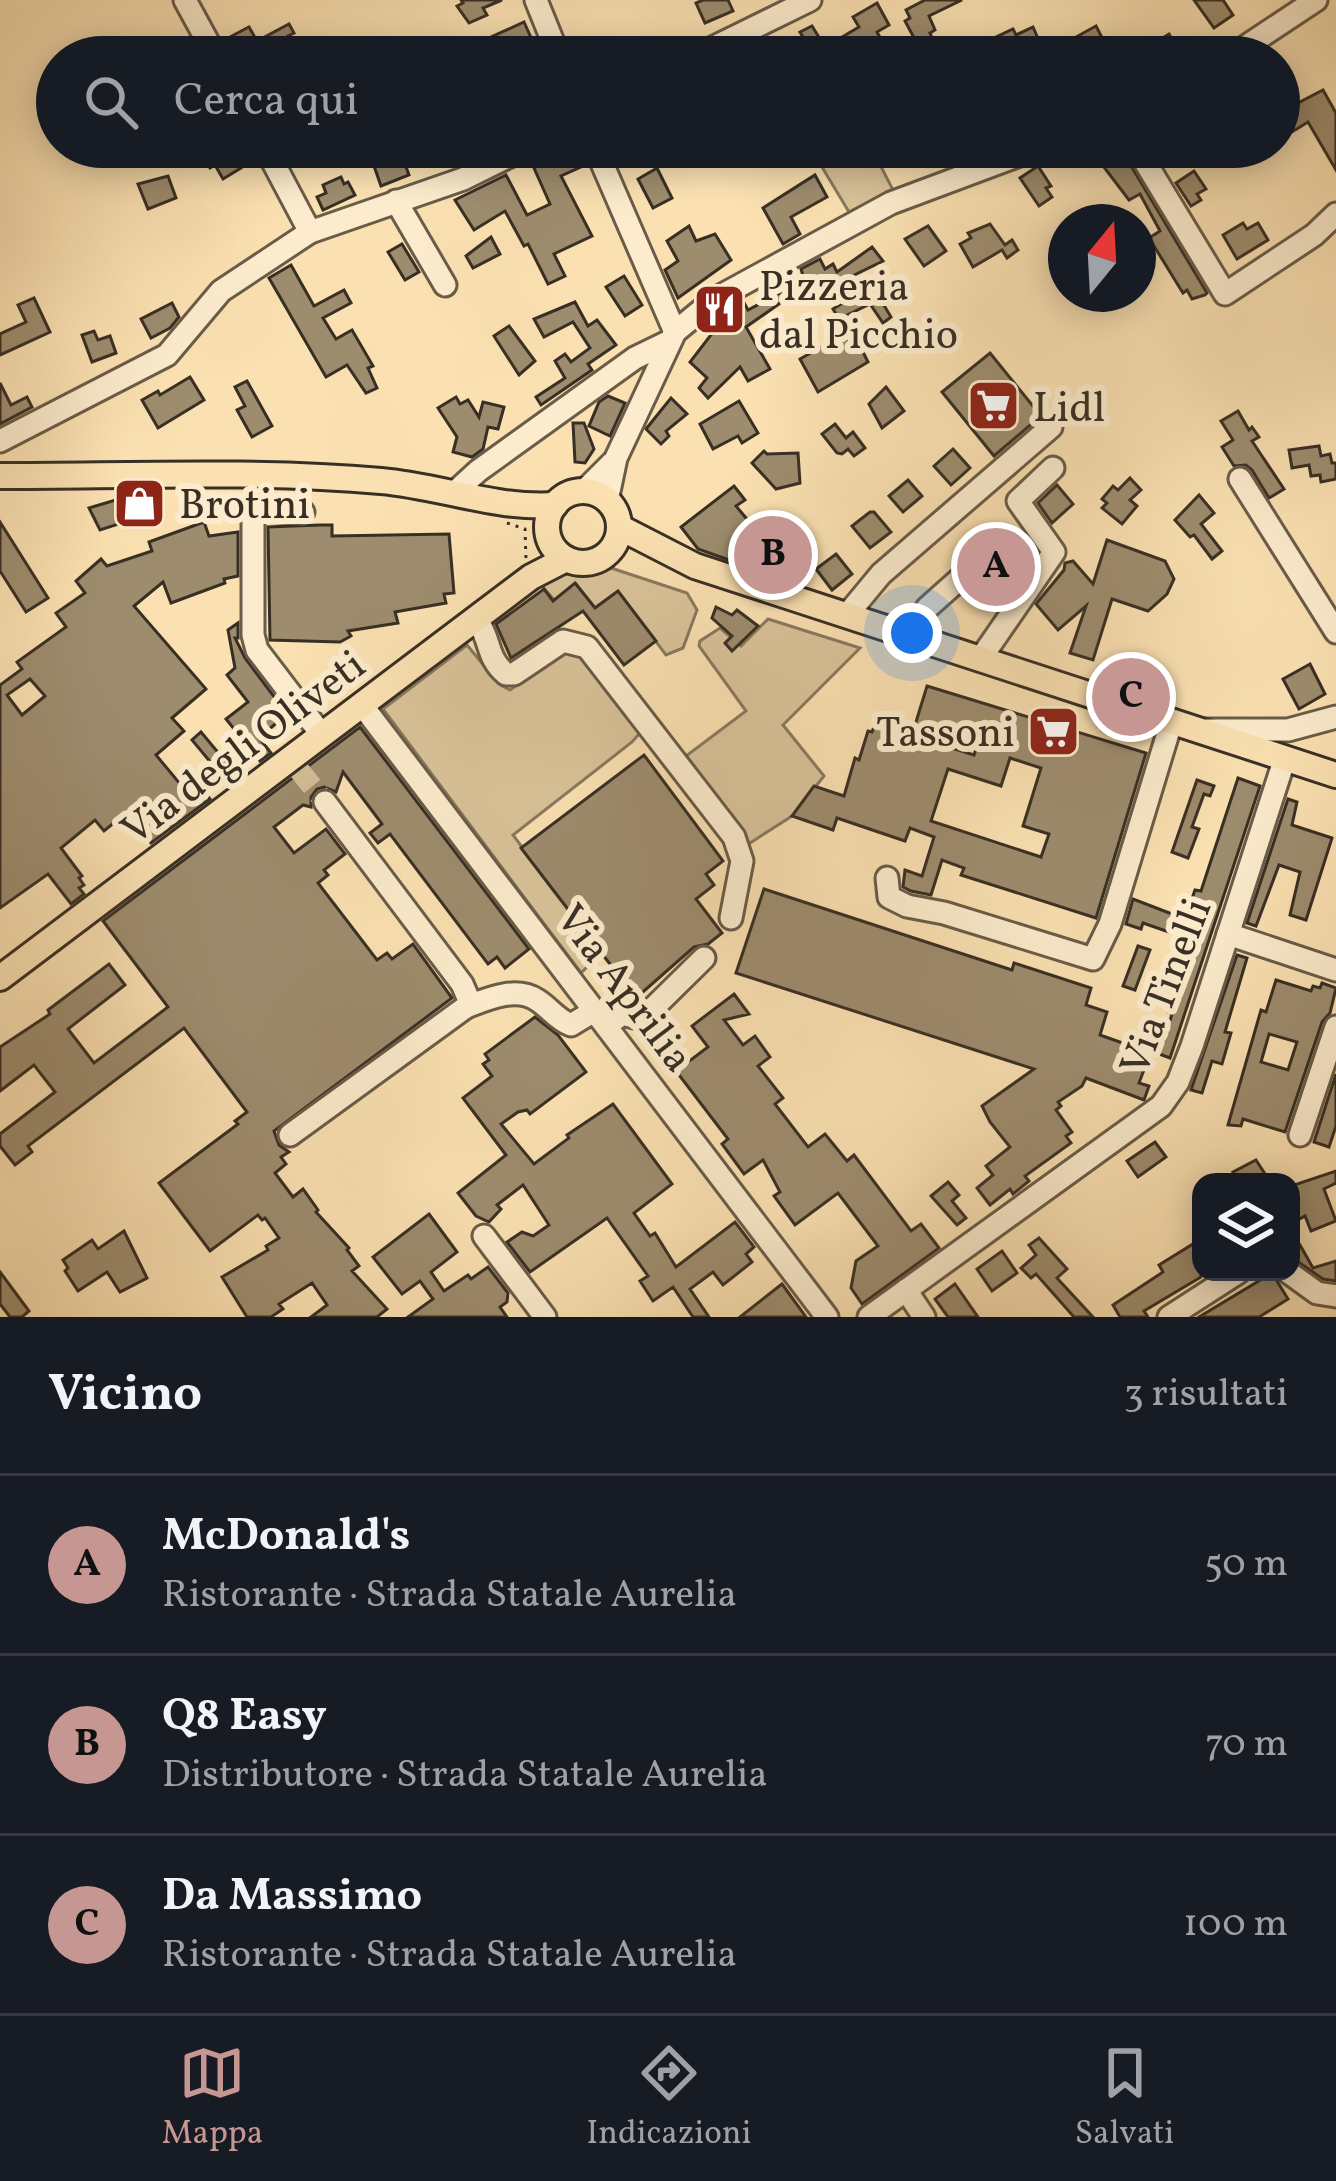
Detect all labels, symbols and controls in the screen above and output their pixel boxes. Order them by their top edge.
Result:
search box [36,36,1300,168]
icon: search [78,69,144,135]
text: Cerca qui [174,71,359,134]
north arrow [1048,204,1156,312]
place label: Pizzeria dal Picchio [759,260,958,367]
restaurant icon: Pizzeria dal Picchio [692,281,748,337]
supermarket icon: Lidl [966,378,1022,434]
place label: Lidl [1033,381,1105,440]
shop icon: Brotini [112,475,168,531]
place label: Brotini [179,478,310,537]
pin: B [734,510,812,600]
pin: A [957,522,1035,612]
your location [882,603,942,663]
street label: Via degli Oliveti [110,638,379,861]
pin: C [1092,652,1170,742]
supermarket icon: Tassoni [1026,703,1082,759]
place label: Tassoni [876,706,1015,765]
street label: Via Tinelli [1107,891,1229,1085]
street label: Via Aprilia [540,893,705,1086]
map controls [1192,1173,1300,1281]
button: layers [1192,1173,1300,1281]
text: Vicino [48,1360,202,1431]
text: 3 risultati [1124,1368,1288,1422]
text: McDonald's [162,1506,410,1569]
text: A [73,1538,101,1592]
text: 50 m [1204,1538,1288,1592]
text: Ristorante · Strada Statale Aurelia [162,1569,737,1623]
text: Q8 Easy [162,1686,327,1749]
text: B [74,1718,100,1772]
text: 70 m [1205,1718,1288,1772]
text: Distributore · Strada Statale Aurelia [162,1749,768,1803]
text: Da Massimo [162,1866,422,1929]
text: C [74,1898,100,1952]
text: 100 m [1183,1898,1288,1952]
text: Ristorante · Strada Statale Aurelia [162,1929,737,1983]
tab: Mappa [162,2040,263,2158]
tab: Indicazioni [587,2040,751,2158]
tab: Salvati [1075,2040,1174,2158]

